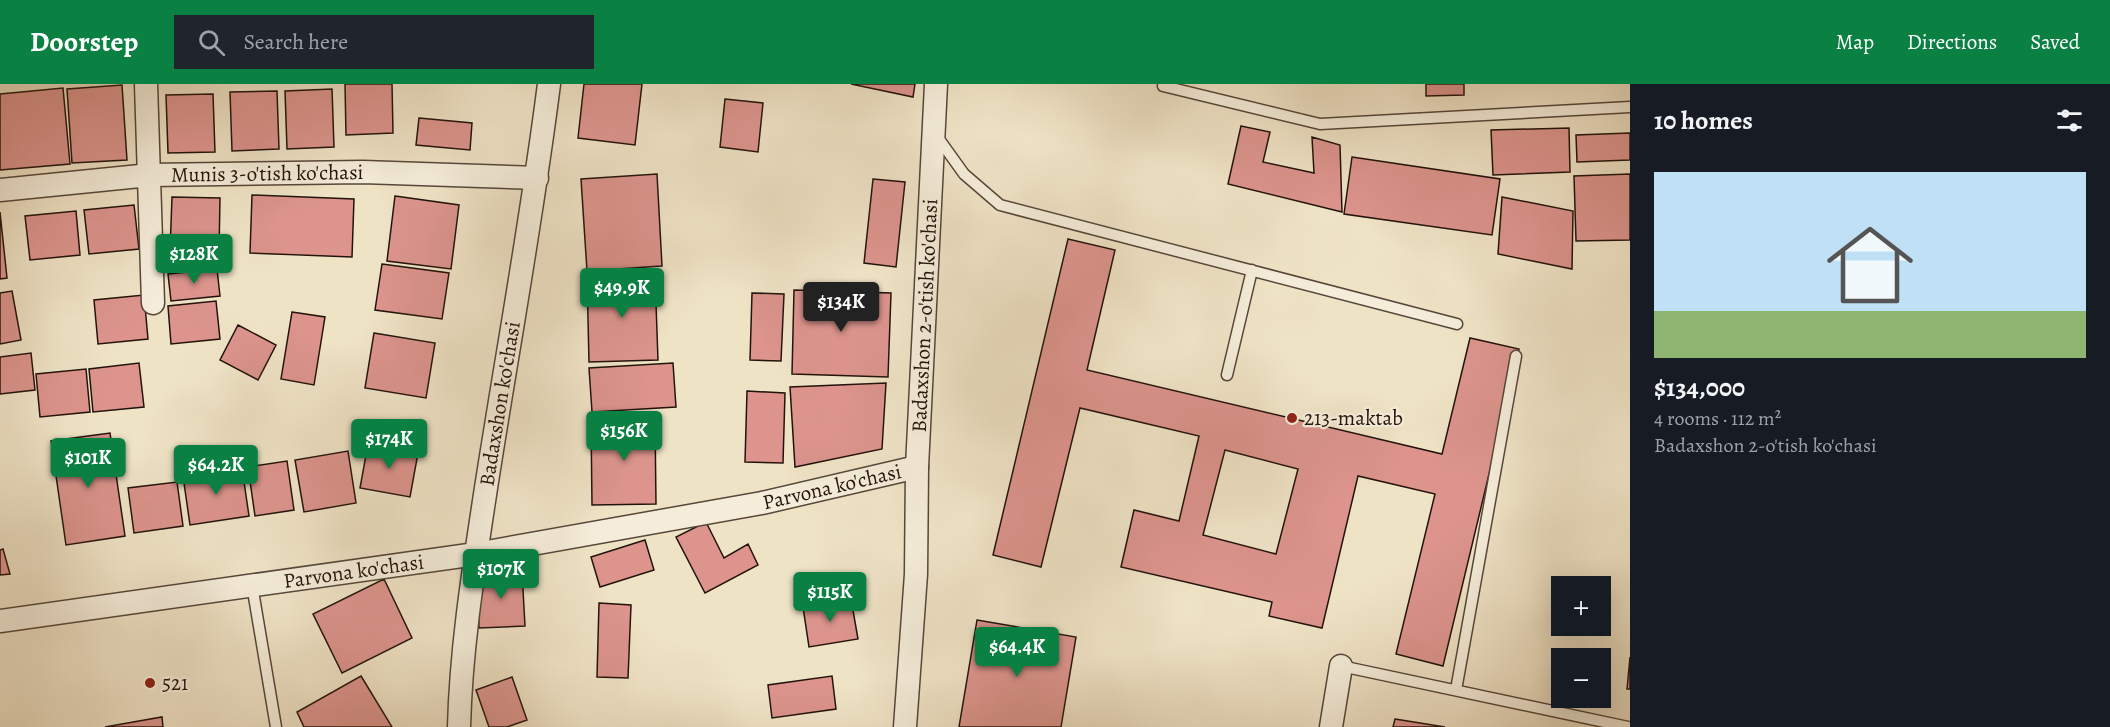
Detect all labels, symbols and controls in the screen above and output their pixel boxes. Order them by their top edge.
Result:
search box [174,15,594,69]
text: Doorstep [30,23,138,61]
icon: search [195,26,228,59]
text: Search here [243,27,348,57]
text: Map [1836,28,1874,56]
text: Directions [1907,28,1997,56]
text: Saved [2030,28,2080,56]
text: 10 homes [1654,103,1753,138]
icon: filters [2053,104,2086,137]
street label: Munis 3-o'tish ko'chasi [171,158,364,189]
street label: Badaxshon 2-o'tish ko'chasi [905,198,944,433]
icon: home [1816,211,1924,319]
pin: $128K [152,234,236,285]
text: $128K [170,240,218,267]
pin: $49.9K [573,268,671,319]
text: $49.9K [594,274,650,301]
pin: $134K [799,282,883,333]
text: $134K [817,288,865,315]
street label: Badaxshon ko'chasi [472,319,527,488]
text: $134,000 [1654,370,1745,405]
place label: 213-maktab [1304,404,1403,432]
text: 4 rooms · 112 m² [1654,405,1781,432]
pin: $156K [582,411,666,462]
marker: 213-maktab [1285,411,1299,425]
text: $156K [600,417,648,444]
pin: $174K [347,419,431,470]
text: $174K [365,425,413,452]
text: Badaxshon 2-o'tish ko'chasi [1654,432,1877,459]
pin: $101K [46,438,130,489]
text: $101K [65,444,111,471]
pin: $64.2K [167,445,265,496]
text: $64.2K [188,451,244,478]
street label: Parvona ko'chasi [760,457,904,516]
street label: Parvona ko'chasi [281,548,426,595]
pin: $107K [459,549,543,600]
text: $107K [477,555,525,582]
pin: $115K [788,572,872,623]
map controls [1551,576,1611,708]
button: + [1551,576,1611,636]
text: $115K [807,578,853,605]
pin: $64.4K [968,627,1066,678]
text: $64.4K [989,633,1045,660]
button: − [1551,648,1611,708]
place label: 521 [162,669,188,697]
marker: 521 [143,676,157,690]

